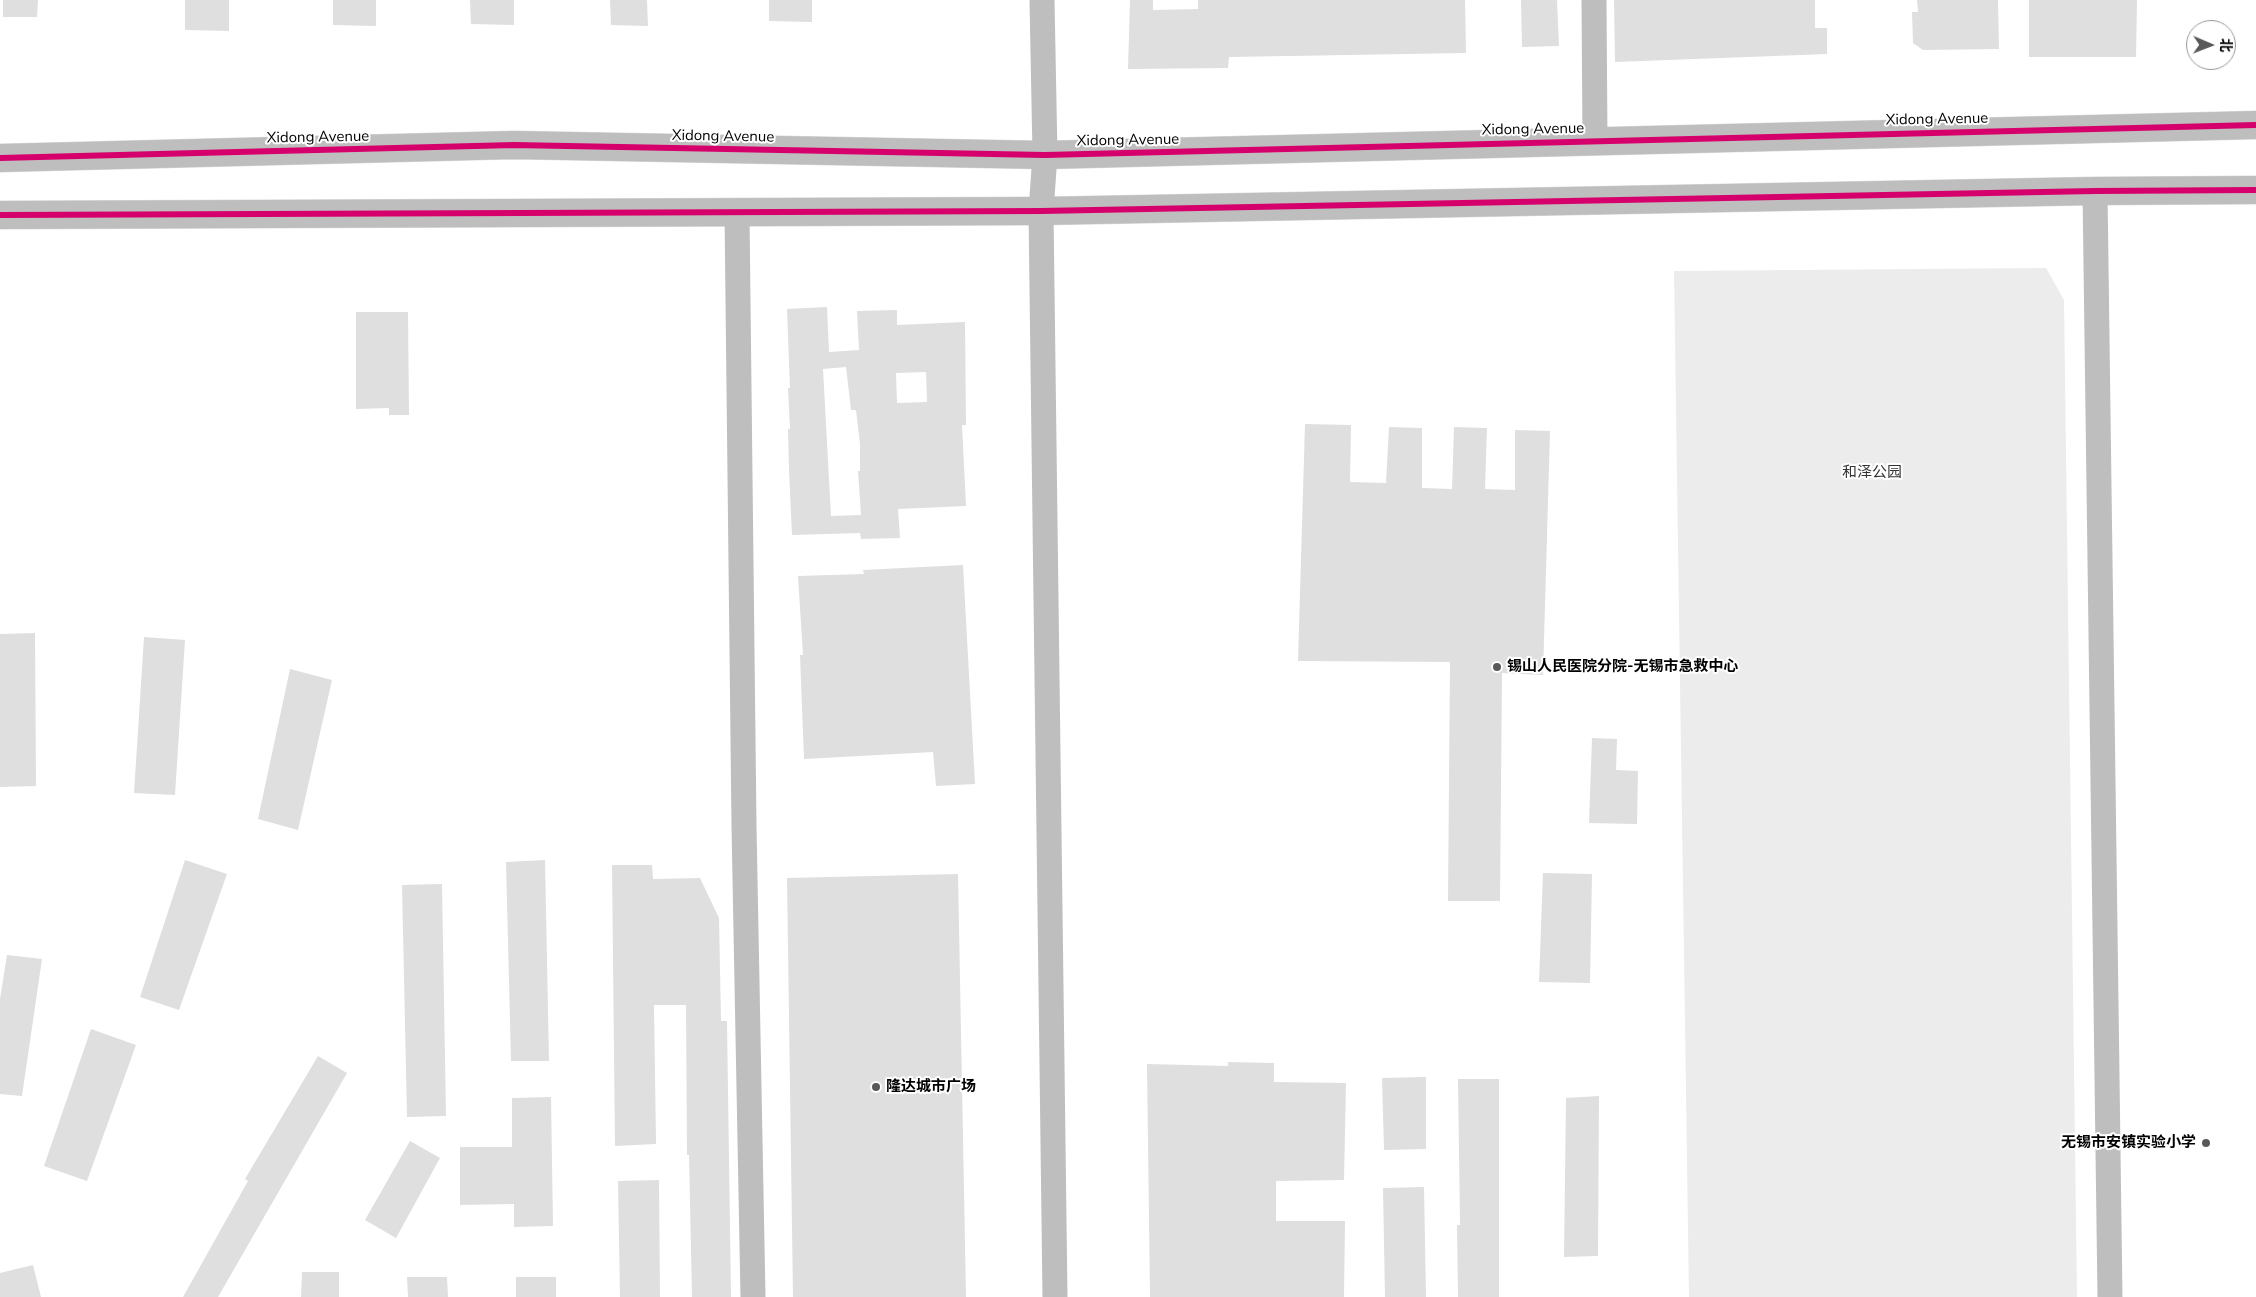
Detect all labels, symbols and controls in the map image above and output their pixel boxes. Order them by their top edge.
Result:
north arrow [2186,20,2236,70]
text: 北 [2216,38,2235,52]
street label: Xidong Avenue [1886,110,1988,130]
street label: Xidong Avenue [1482,120,1584,140]
street label: Xidong Avenue [672,127,774,147]
street label: Xidong Avenue [267,128,369,148]
street label: Xidong Avenue [1077,131,1179,151]
park label: 和泽公园 [1842,464,1902,482]
place label: 锡山人民医院分院-无锡市急救中心 [1507,658,1739,676]
marker: 锡山人民医院分院-无锡市急救中心 [1491,661,1503,673]
place label: 隆达城市广场 [886,1078,976,1096]
marker: 隆达城市广场 [870,1081,882,1093]
place label: 无锡市安镇实验小学 [2061,1134,2196,1152]
marker: 无锡市安镇实验小学 [2200,1137,2212,1149]

